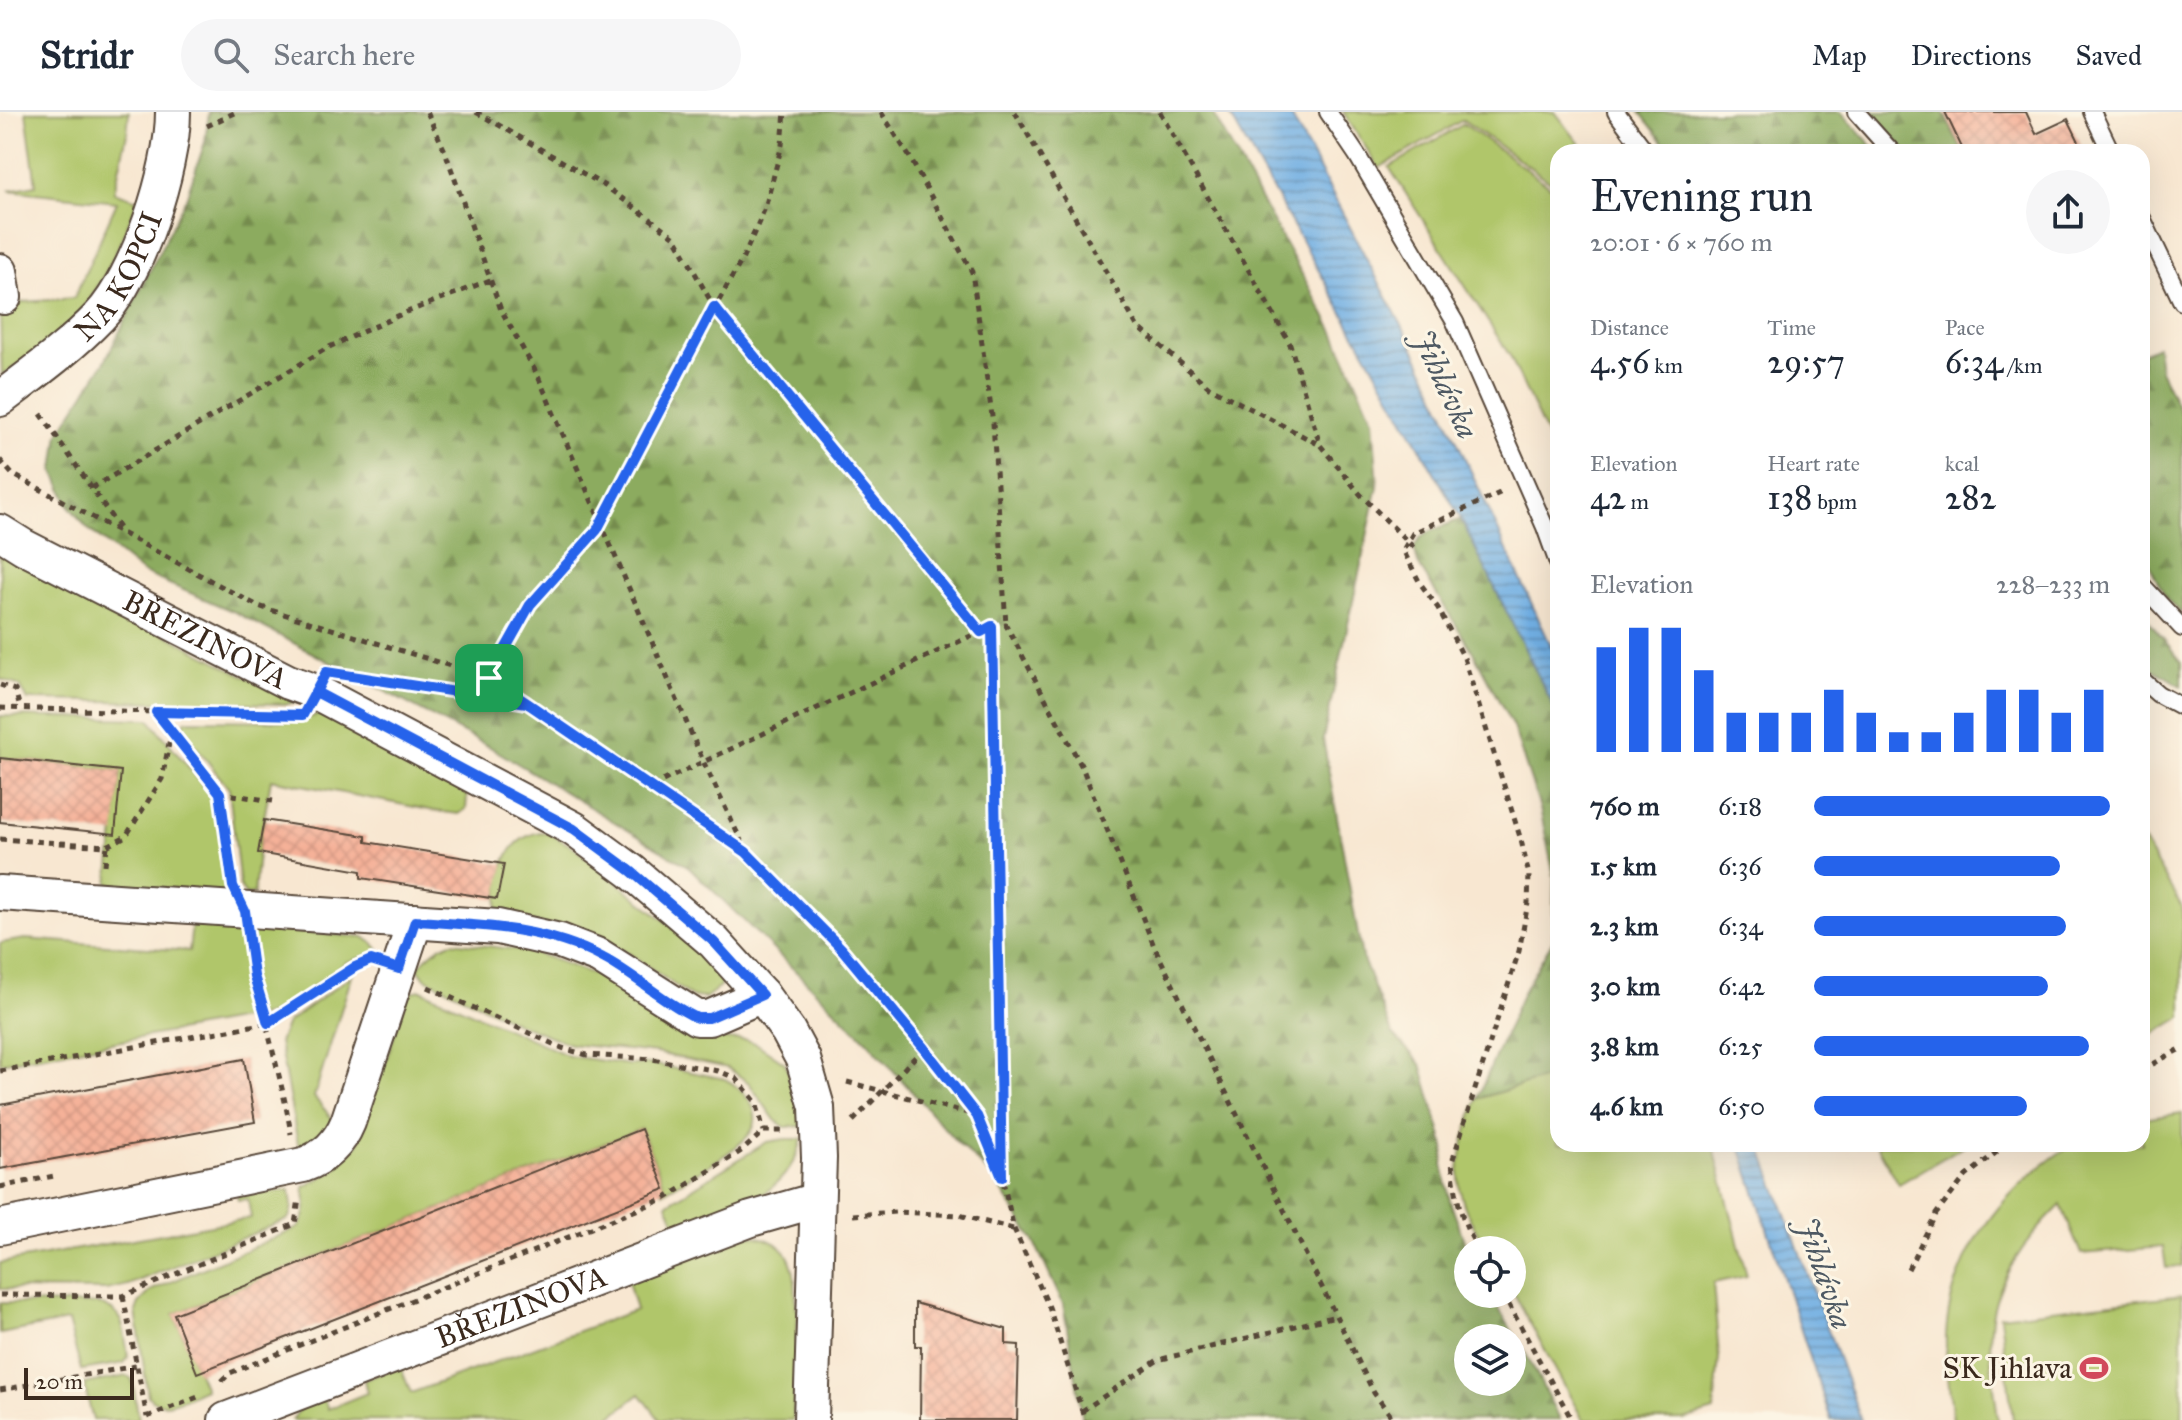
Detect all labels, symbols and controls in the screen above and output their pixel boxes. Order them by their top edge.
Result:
search box [181,19,741,91]
text: Stridr [40,32,133,78]
icon: search [209,33,253,77]
text: Search here [273,37,415,73]
text: Map [1812,38,1867,73]
text: Directions [1911,38,2032,73]
text: Saved [2076,38,2142,73]
text: Evening run [1590,169,1813,223]
button: share [2026,170,2110,254]
street label: NA KOPCI [67,207,170,349]
text: 20:01 · 6 × 760 m [1590,226,1773,258]
text: Distance [1590,314,1669,341]
text: Time [1767,314,1816,341]
text: Pace [1945,314,1985,341]
water label: Jihlávka [1403,322,1488,445]
text: 4.56 [1590,341,1650,382]
text: 29:57 [1767,341,1845,382]
text: 6:34 [1945,341,2003,382]
text: km [1650,352,1683,379]
text: /km [2003,352,2043,379]
text: Elevation [1590,450,1677,477]
text: Heart rate [1767,450,1860,477]
text: kcal [1945,450,1979,477]
text: 42 [1590,477,1626,518]
text: 138 [1767,477,1812,518]
text: 282 [1945,477,1996,518]
text: m [1626,488,1649,515]
text: bpm [1812,488,1857,515]
text: Elevation [1590,568,1693,600]
text: 228–233 m [1996,568,2110,600]
street label: BŘEZINOVA [117,583,294,697]
pin [455,644,523,712]
icon: arrive [467,656,511,700]
text: 760 m [1590,790,1660,822]
text: 6:18 [1718,790,1762,822]
text: 1.5 km [1590,850,1657,882]
text: 6:36 [1718,850,1762,882]
text: 2.3 km [1590,910,1659,942]
text: 6:34 [1718,910,1763,942]
text: 3.0 km [1590,970,1660,1002]
text: 6:42 [1718,970,1765,1002]
text: 3.8 km [1590,1030,1659,1062]
text: 6:25 [1718,1030,1763,1062]
text: 4.6 km [1590,1090,1663,1122]
text: 6:50 [1718,1090,1765,1122]
water label: Jihlávka [1787,1210,1862,1334]
map controls [1454,1236,1526,1396]
button: locate [1454,1236,1526,1308]
street label: BŘEZINOVA [430,1258,612,1356]
button: layers [1454,1324,1526,1396]
place label: SK Jihlava [1942,1350,2072,1386]
sports icon: SK Jihlava [2079,1353,2109,1383]
scale bar [24,1364,134,1400]
text: 20 m [36,1368,83,1395]

